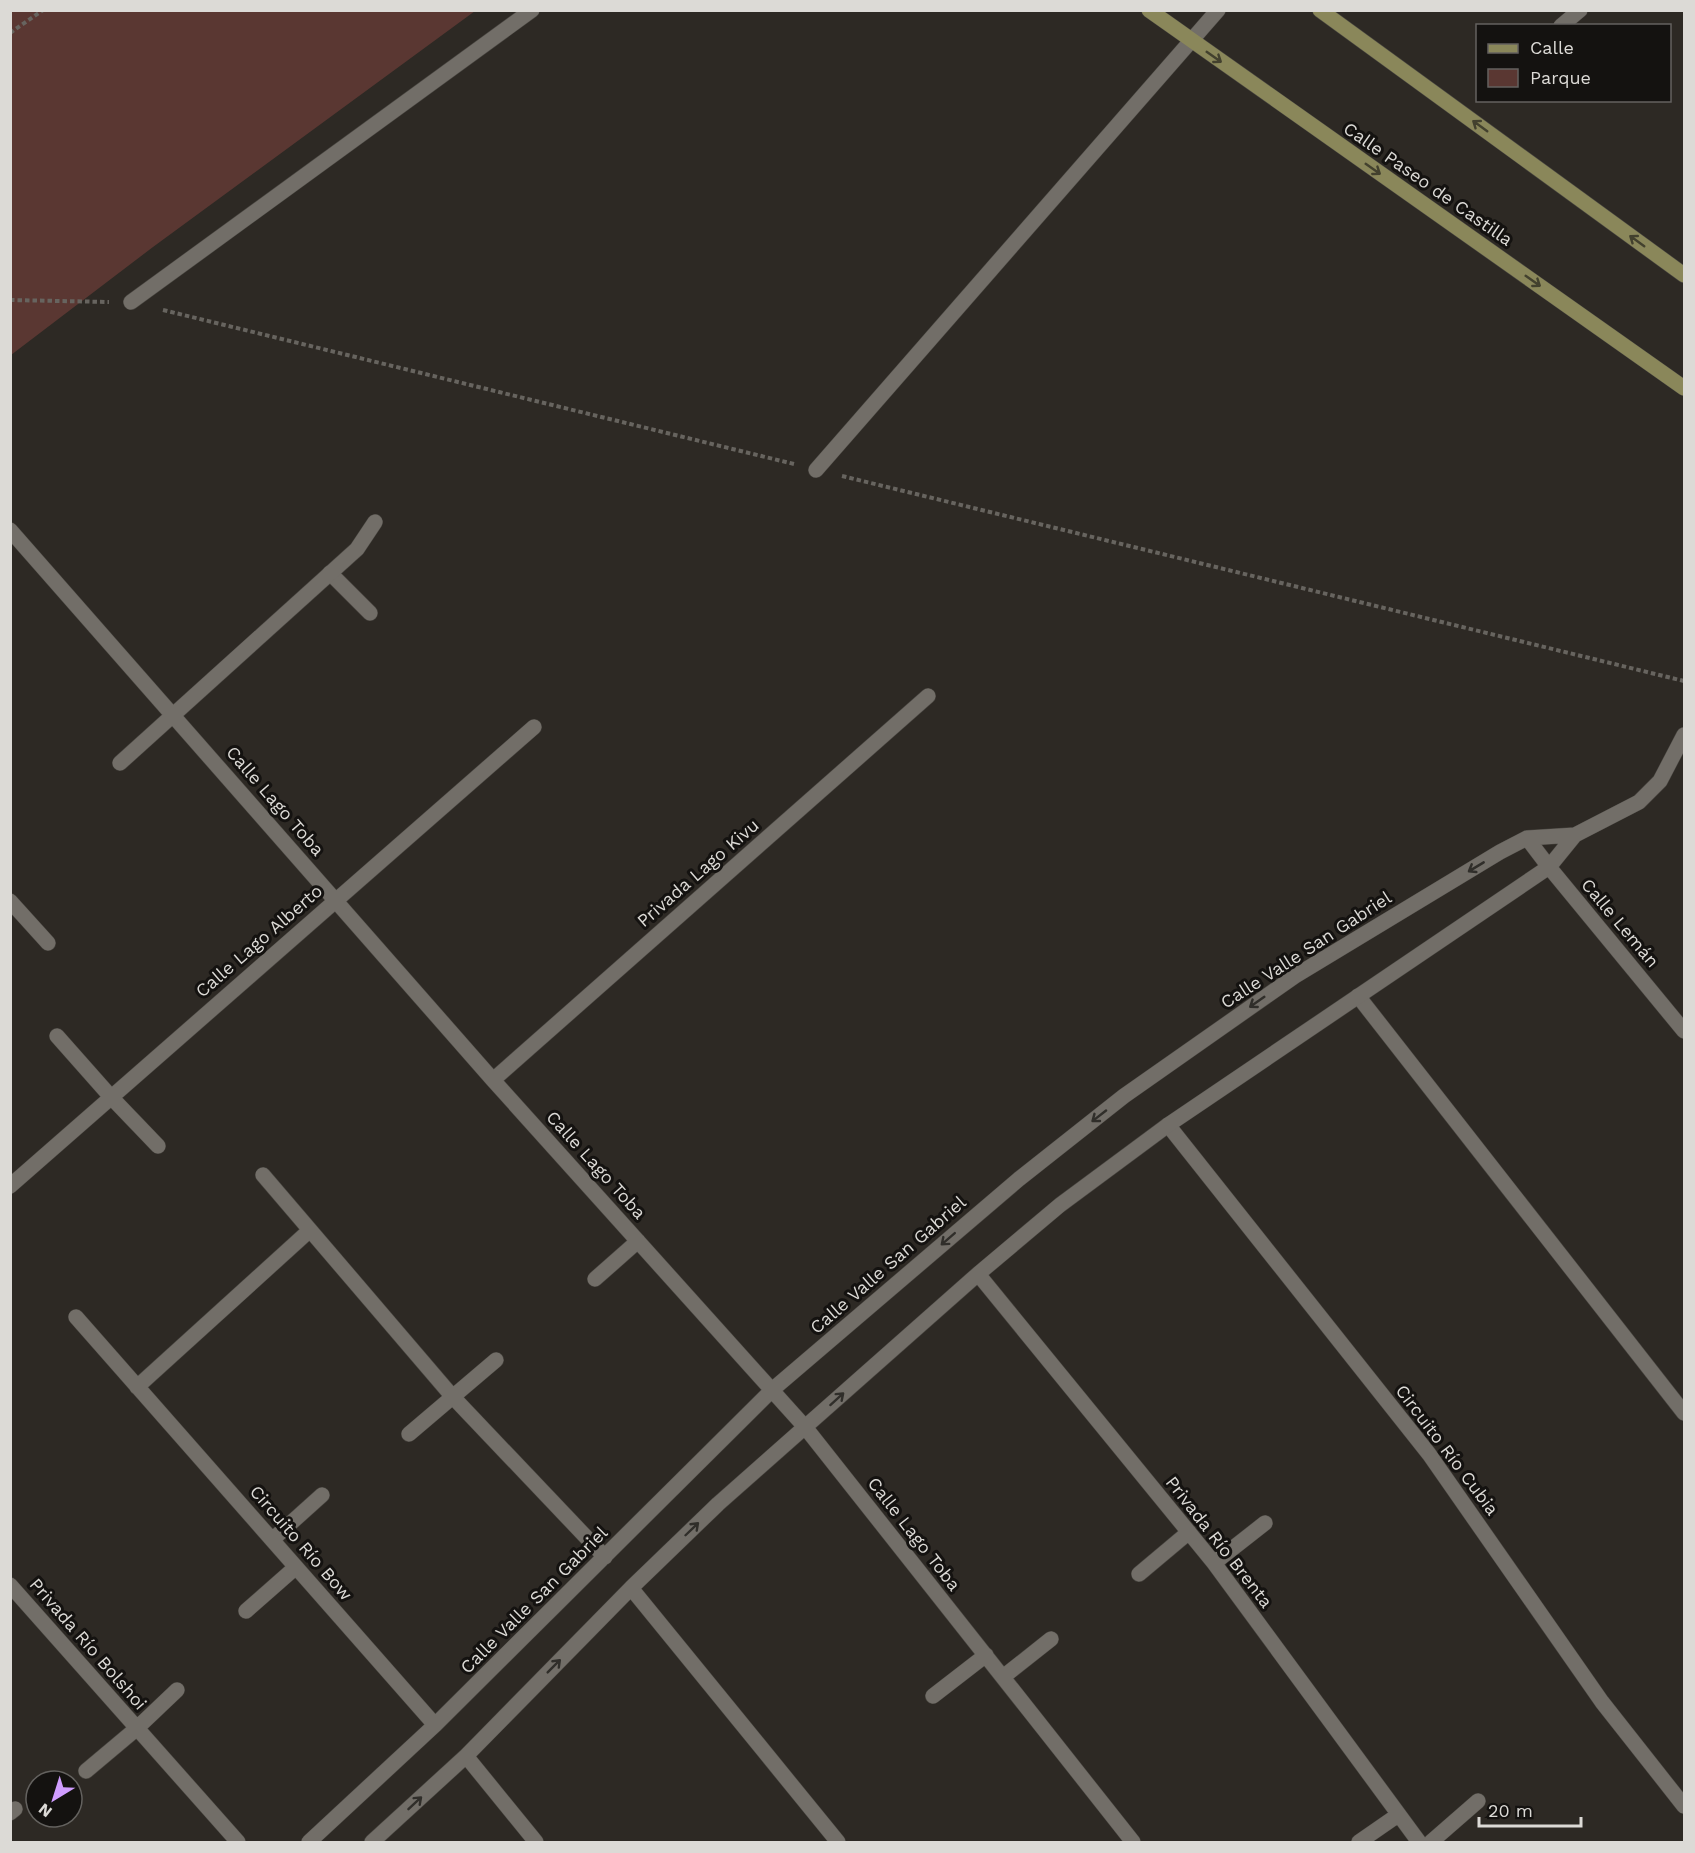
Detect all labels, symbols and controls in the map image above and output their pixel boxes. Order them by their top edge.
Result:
legend [1476,24,1671,102]
text: Calle [1530,37,1574,58]
one-way arrow [1205,51,1221,63]
text: Parque [1530,67,1591,88]
street label: Calle Paseo de Castilla [1340,117,1517,250]
one-way arrow [1472,120,1488,132]
one-way arrow [1365,163,1381,175]
one-way arrow [1630,235,1646,247]
one-way arrow [1524,275,1540,287]
street label: Calle Lago Toba [222,742,329,860]
street label: Privada Lago Kivu [633,814,763,931]
one-way arrow [1468,861,1485,873]
street label: Calle Lemán [1577,874,1664,971]
street label: Calle Lago Alberto [191,880,326,1001]
street label: Calle Valle San Gabriel [1217,886,1395,1013]
one-way arrow [1249,996,1265,1008]
street label: Calle Lago Toba [542,1106,650,1223]
one-way arrow [1091,1110,1107,1123]
street label: Calle Valle San Gabriel [806,1191,970,1338]
one-way arrow [940,1233,956,1246]
street label: Circuito Río Cubia [1391,1380,1503,1519]
one-way arrow [830,1392,845,1406]
street label: Privada Río Brenta [1162,1472,1277,1612]
street label: Calle Lago Toba [864,1473,965,1595]
street label: Circuito Río Bow [246,1481,357,1604]
street label: Calle Valle San Gabriel [456,1521,612,1677]
one-way arrow [685,1522,700,1536]
street label: Privada Río Bolshoi [26,1574,151,1714]
one-way arrow [546,1659,561,1674]
north arrow [24,1769,84,1829]
scale bar [1479,1790,1581,1828]
one-way arrow [407,1796,422,1810]
text: N [35,1799,56,1822]
text: 20 m [1488,1800,1533,1821]

